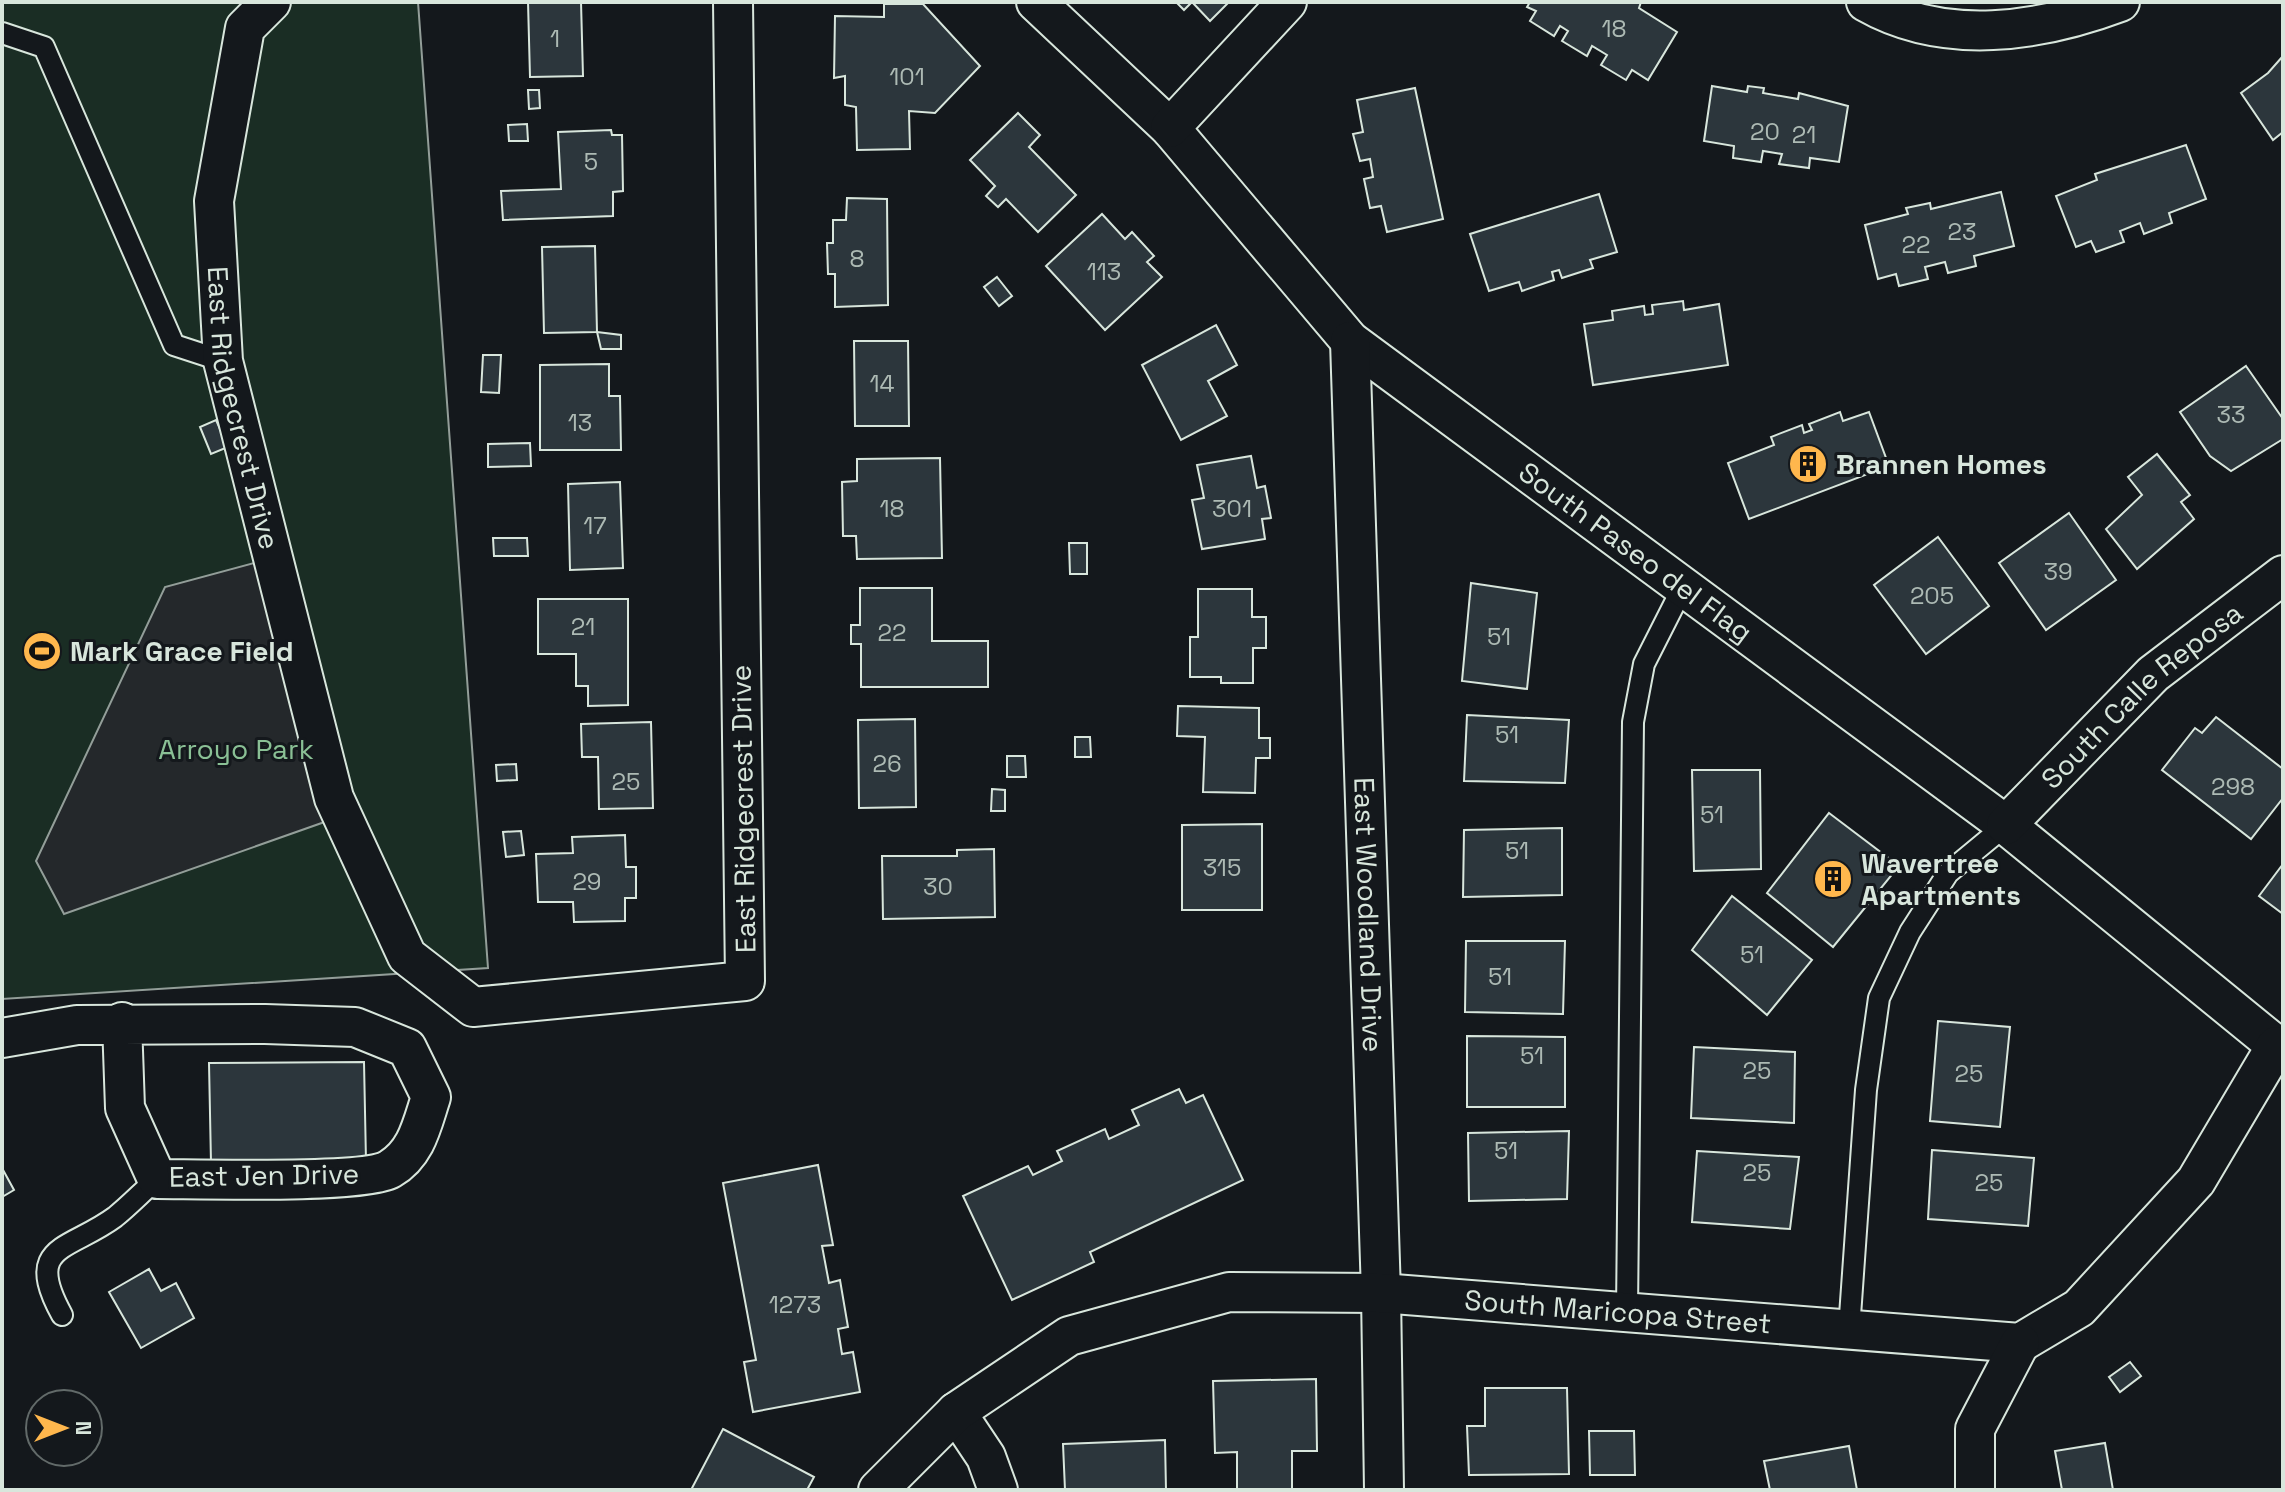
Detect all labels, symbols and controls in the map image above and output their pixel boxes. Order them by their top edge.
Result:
house number: 18 [1602,13,1626,44]
house number: 1 [550,23,560,54]
house number: 101 [889,61,925,92]
house number: 20 [1750,116,1780,147]
house number: 21 [1792,119,1816,150]
house number: 5 [584,146,598,177]
house number: 23 [1948,216,1976,247]
house number: 22 [1902,229,1930,260]
house number: 8 [850,243,864,274]
house number: 113 [1087,256,1121,287]
street label: East Ridgecrest Drive [200,265,288,553]
house number: 14 [869,368,895,399]
house number: 33 [2217,399,2246,430]
house number: 13 [568,407,592,438]
building icon: Brannen Homes [1787,443,1829,485]
place label: Brannen Homes [1836,446,2047,482]
street label: South Paseo del Flag [1512,454,1760,650]
house number: 18 [880,493,904,524]
house number: 301 [1212,493,1252,524]
house number: 17 [583,510,607,541]
house number: 39 [2043,556,2073,587]
house number: 205 [1910,580,1954,611]
street label: South Calle Reposa [2033,594,2250,796]
house number: 21 [571,611,595,642]
house number: 22 [878,617,906,648]
house number: 51 [1487,621,1511,652]
sports icon: Mark Grace Field [21,630,63,672]
place label: Mark Grace Field [70,633,294,669]
street label: East Ridgecrest Drive [722,665,764,953]
house number: 51 [1495,719,1519,750]
park label: Arroyo Park [158,731,314,767]
house number: 26 [872,748,902,779]
house number: 25 [612,766,640,797]
house number: 298 [2211,771,2255,802]
street label: East Woodland Drive [1346,776,1391,1053]
house number: 51 [1700,799,1724,830]
house number: 51 [1505,835,1529,866]
place label: Wavertree Apartments [1861,845,2021,913]
house number: 315 [1203,852,1241,883]
building icon: Wavertree Apartments [1812,858,1854,900]
house number: 29 [572,866,602,897]
house number: 30 [923,871,953,902]
house number: 51 [1740,939,1764,970]
house number: 51 [1488,961,1512,992]
house number: 51 [1520,1040,1544,1071]
house number: 25 [1743,1055,1771,1086]
house number: 25 [1955,1058,1983,1089]
house number: 51 [1494,1135,1518,1166]
street label: East Jen Drive [169,1155,359,1195]
house number: 25 [1743,1157,1771,1188]
house number: 25 [1975,1167,2003,1198]
street label: South Maricopa Street [1463,1282,1773,1341]
house number: 1273 [769,1289,821,1320]
north arrow [24,1388,104,1468]
text: N [70,1421,98,1435]

